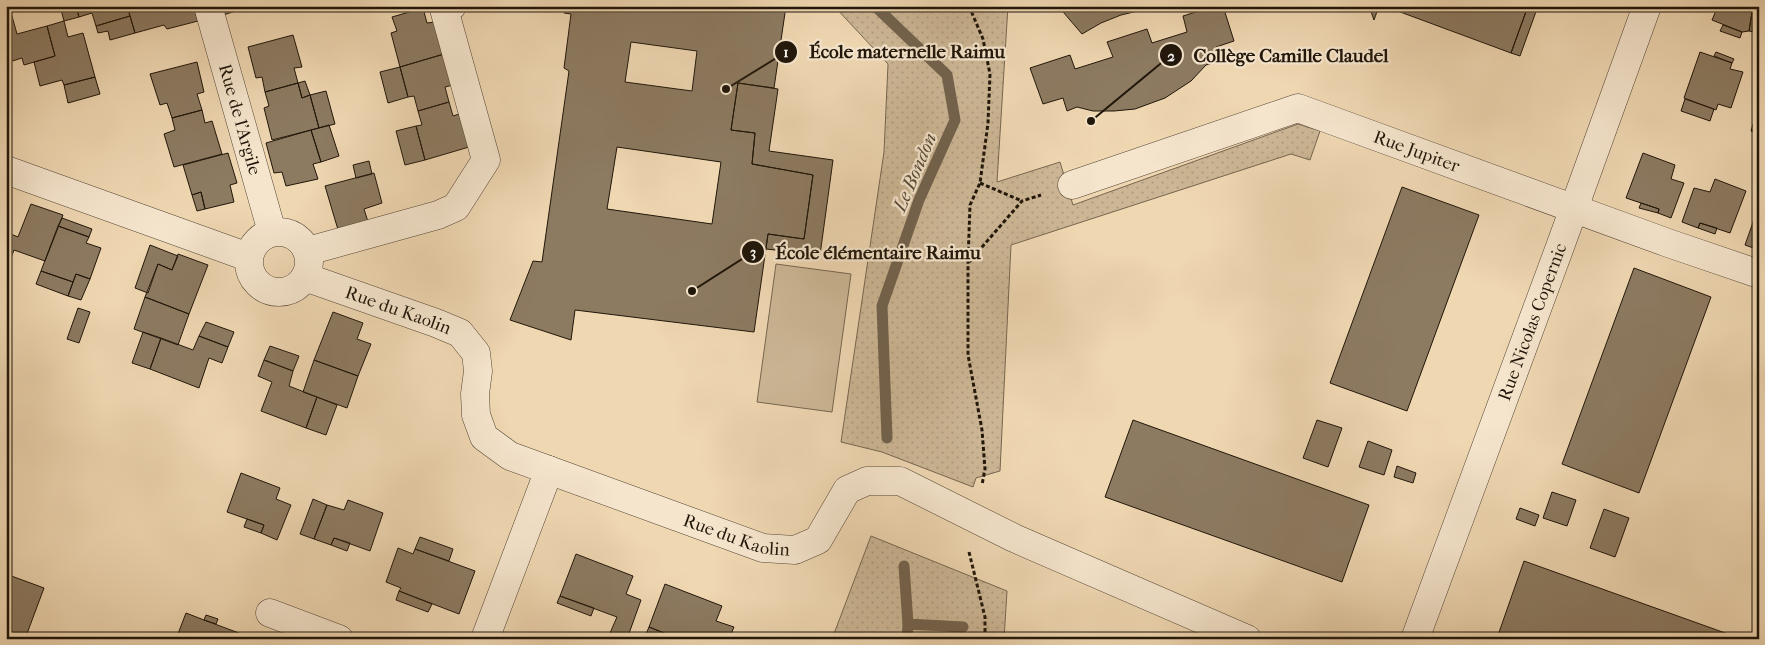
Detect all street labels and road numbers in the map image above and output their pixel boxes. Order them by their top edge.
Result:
street label: Rue de l'Argile [214,62,265,178]
street label: Rue Jupiter [1370,126,1463,177]
street label: Rue Nicolas Copernic [1494,240,1571,404]
street label: Rue du Kaolin [342,282,455,339]
street label: Rue du Kaolin [680,510,791,561]

